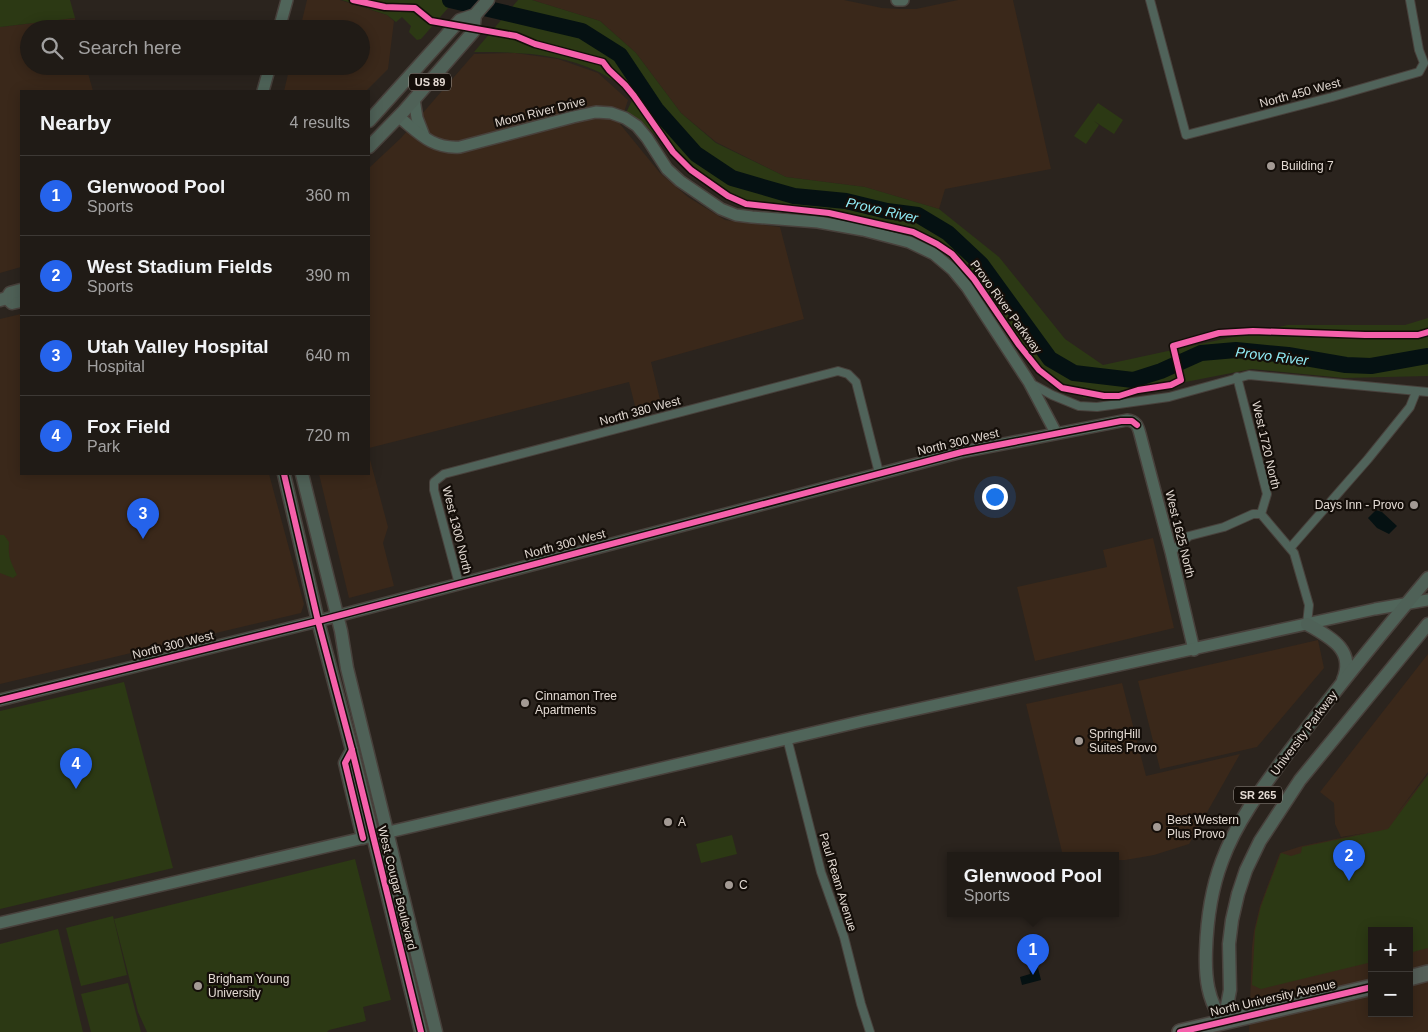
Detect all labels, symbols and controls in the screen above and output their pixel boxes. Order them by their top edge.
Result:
search box [20,20,370,75]
icon: search [38,34,66,62]
text: Search here [78,37,182,58]
road number: US 89 [409,74,451,90]
street label: North 450 West [1258,75,1343,111]
street label: Moon River Drive [493,94,587,130]
text: Nearby [40,111,111,134]
text: 4 results [290,114,350,131]
place label: Building 7 [1281,159,1334,173]
marker: Building 7 [1265,160,1277,172]
text: Glenwood Pool [87,176,225,197]
text: 1 [52,187,60,204]
text: 360 m [306,187,350,204]
water label: Provo River [845,194,921,226]
text: Sports [87,198,133,215]
text: West Stadium Fields [87,256,272,277]
street label: Provo River Parkway [967,258,1045,356]
text: 2 [52,267,60,284]
text: 390 m [306,267,350,284]
text: Sports [87,278,133,295]
text: Utah Valley Hospital [87,336,269,357]
water label: Provo River [1235,344,1311,369]
text: 3 [52,347,60,364]
text: 640 m [306,347,350,364]
text: Hospital [87,358,145,375]
street label: North 380 West [598,393,683,429]
street label: West 1720 North [1249,400,1283,490]
text: Fox Field [87,416,170,437]
street label: North 300 West [916,426,1001,458]
text: 4 [52,427,60,444]
text: 720 m [306,427,350,444]
text: Park [87,438,120,455]
your location [982,484,1008,510]
street label: West 1300 North [439,485,475,575]
street label: West 1625 North [1162,489,1198,579]
pin: 3 [127,498,159,539]
place label: Days Inn - Provo [1315,498,1404,512]
marker: Days Inn - Provo [1408,499,1420,511]
street label: North 300 West [523,526,608,562]
street label: North 300 West [131,628,216,662]
street label: University Parkway [1268,688,1340,778]
place label: Cinnamon Tree Apartments [535,689,617,717]
marker: Cinnamon Tree Apartments [519,697,531,709]
place label: SpringHill Suites Provo [1089,727,1157,755]
marker: SpringHill Suites Provo [1073,735,1085,747]
pin: 4 [60,748,92,789]
road number: SR 265 [1234,786,1282,804]
place label: Best Western Plus Provo [1167,813,1239,841]
place label: A [678,815,686,829]
marker: A [662,816,674,828]
marker: Best Western Plus Provo [1151,821,1163,833]
street label: West Cougar Boulevard [375,825,419,951]
street label: Paul Ream Avenue [816,831,860,933]
pin: 2 [1333,840,1365,881]
popup [947,852,1119,917]
text: Glenwood Pool [964,865,1102,886]
place label: C [739,878,748,892]
marker: C [723,879,735,891]
text: Sports [964,887,1010,904]
map controls [1368,927,1413,1017]
button: + [1368,927,1413,972]
pin: 1 [1017,934,1049,975]
place label: Brigham Young University [208,972,289,1000]
button: − [1368,972,1413,1017]
street label: North University Avenue [1209,977,1337,1019]
marker: Brigham Young University [192,980,204,992]

